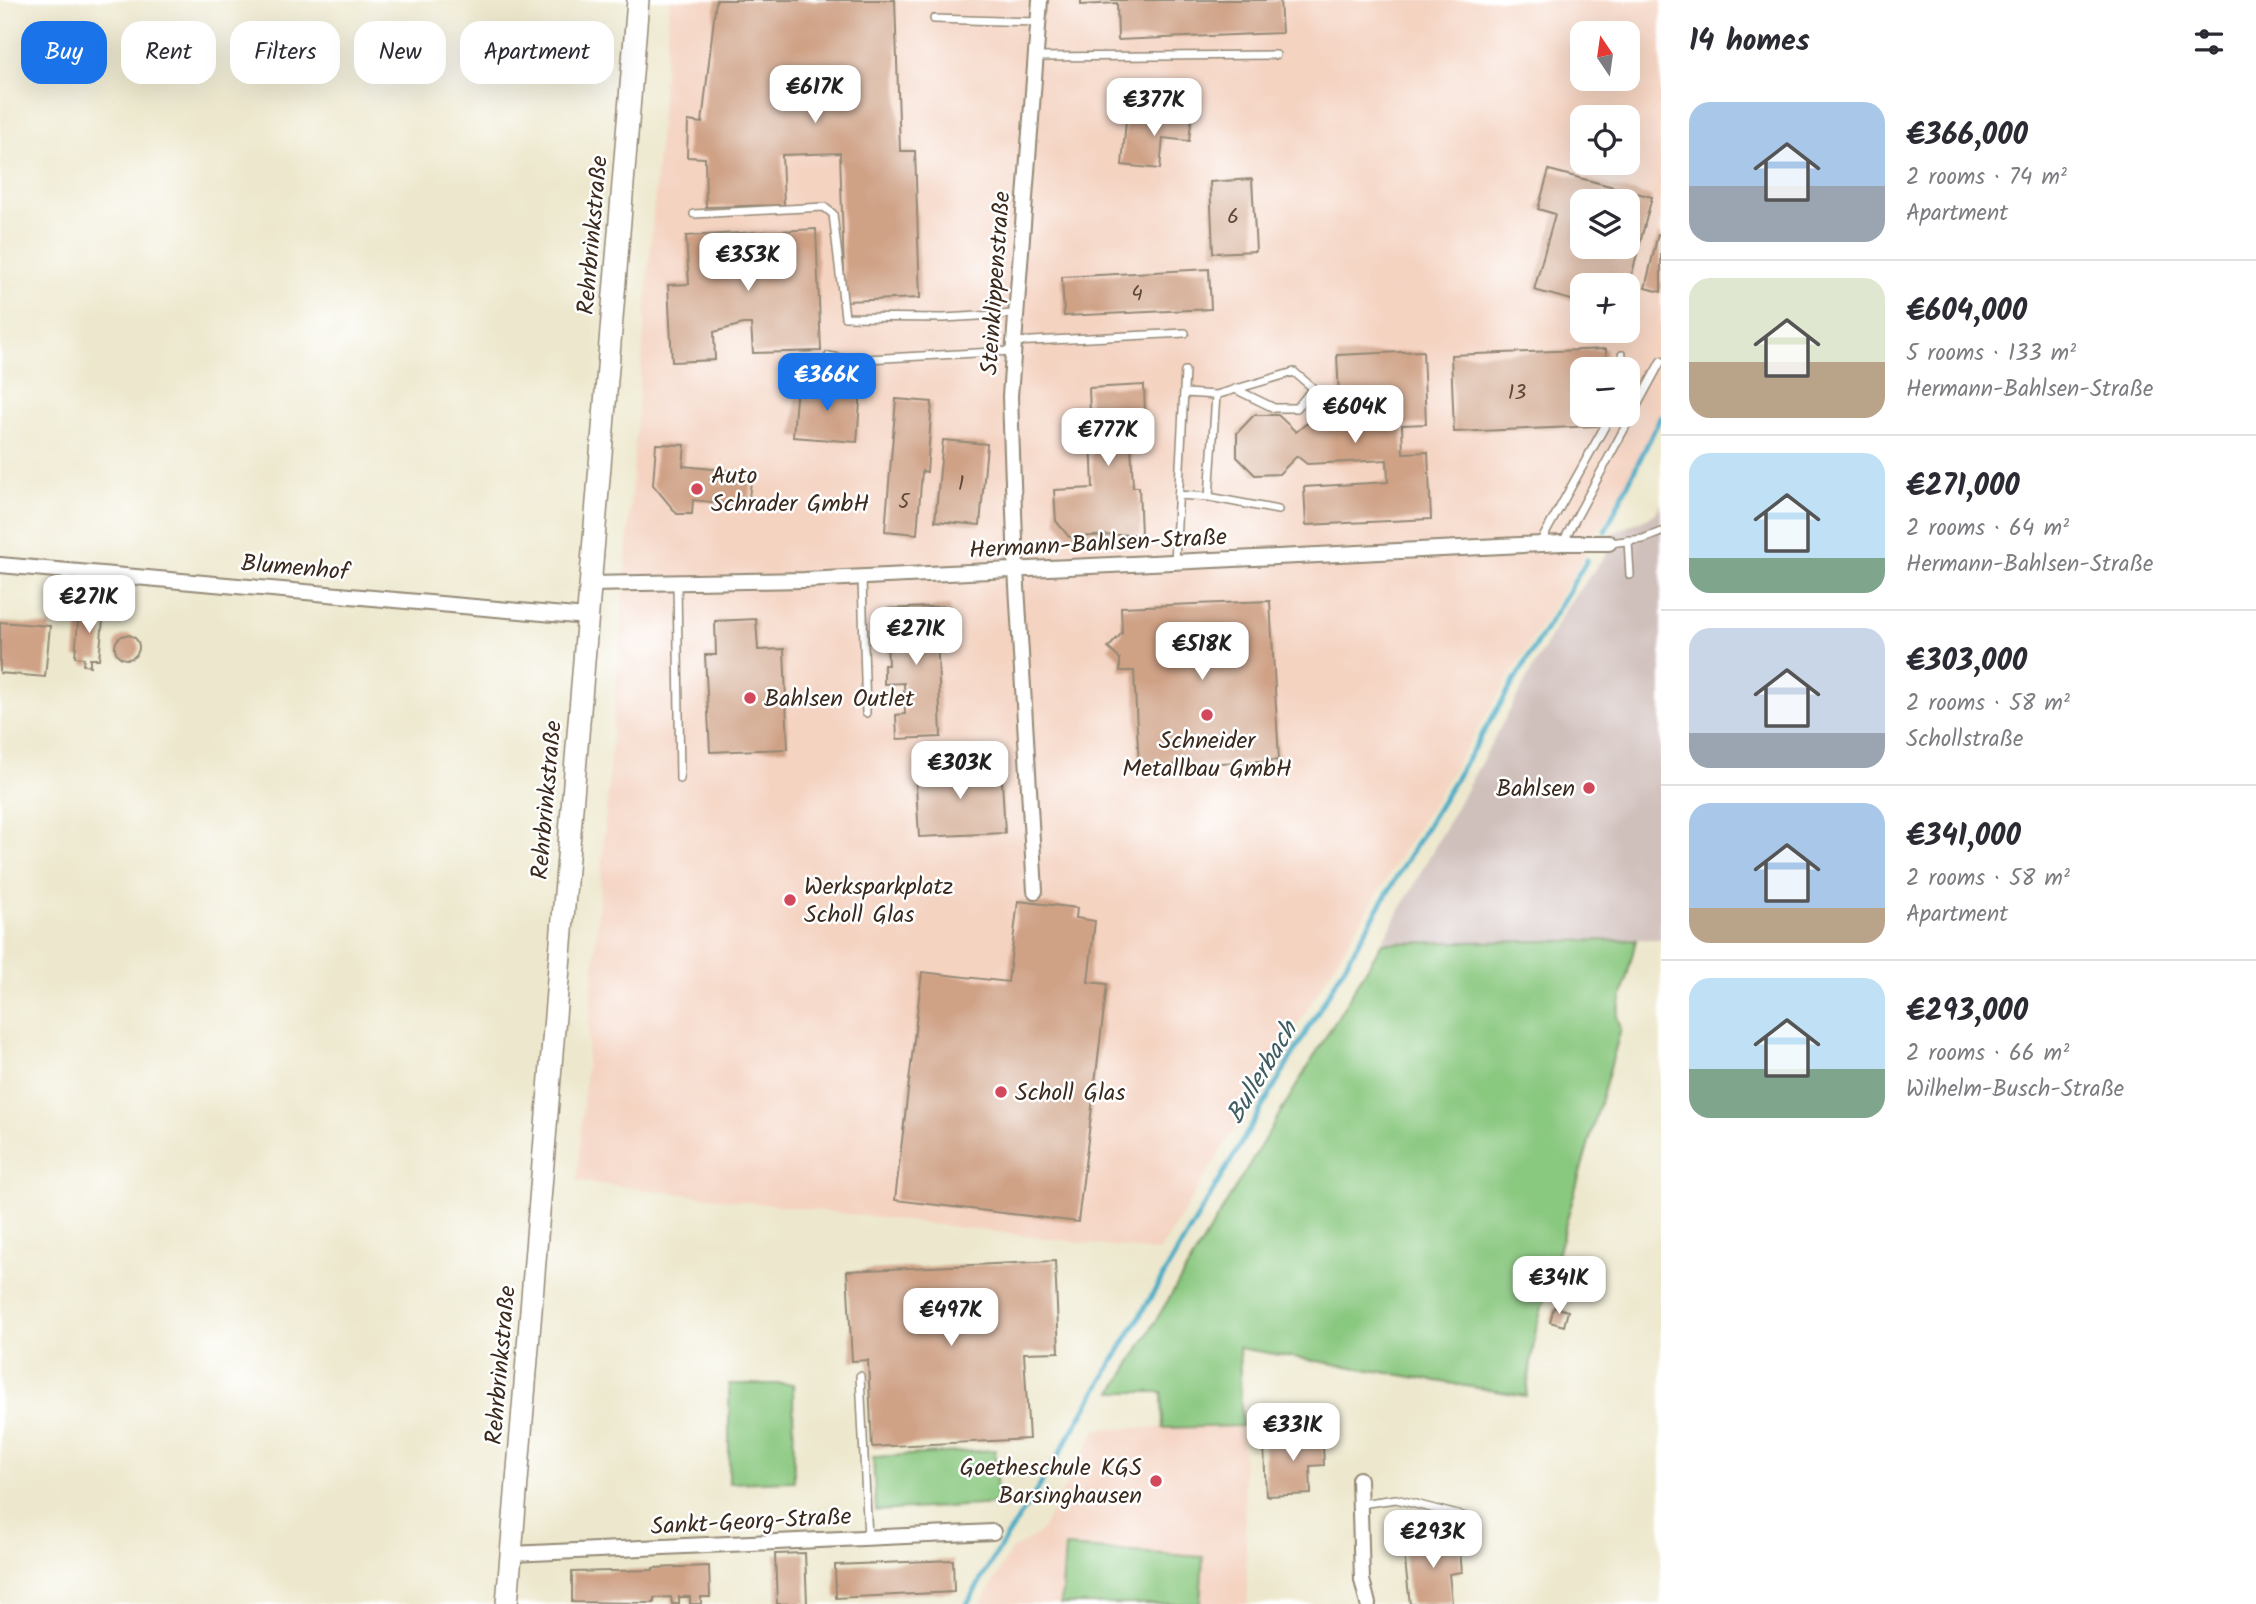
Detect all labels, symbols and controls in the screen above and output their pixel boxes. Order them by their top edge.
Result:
text: 14 homes [1689,18,1810,66]
chip: Buy [21,21,107,84]
chip: Rent [121,21,216,84]
chip: Filters [230,21,340,84]
chip: New [354,21,446,84]
chip: Apartment [460,21,614,84]
north arrow [1570,21,1640,91]
map controls [1570,21,1640,427]
icon: filters [2190,23,2228,61]
pin: €617K [766,66,864,125]
text: €617K [786,70,844,106]
pin: €377K [1105,78,1203,138]
text: €377K [1123,83,1185,119]
button: locate [1570,105,1640,175]
text: €366,000 [1906,112,2028,160]
icon: home [1745,130,1829,214]
street label: Rehrbrinkstraße [567,154,620,316]
text: 2 rooms · 74 m² [1906,160,2067,196]
button: layers [1570,189,1640,259]
street label: Steinklippenstraße [971,190,1022,376]
text: Apartment [1906,196,2008,232]
house number: 6 [1227,201,1239,234]
pin: €353K [699,233,797,293]
text: €353K [715,238,781,274]
button: + [1570,273,1640,343]
house number: 4 [1131,278,1143,311]
text: €604,000 [1906,288,2027,336]
icon: home [1745,306,1829,390]
text: 5 rooms · 133 m² [1906,336,2076,372]
pin: €366K [778,354,876,413]
button: − [1570,357,1640,427]
text: €366K [794,358,860,394]
text: Hermann-Bahlsen-Straße [1906,372,2153,408]
house number: 13 [1508,377,1526,410]
pin: €604K [1306,386,1404,445]
text: €604K [1322,390,1388,426]
pin: €777K [1059,408,1157,468]
text: €777K [1078,413,1139,449]
place label: Auto Schrader GmbH [711,457,869,524]
text: €271,000 [1906,463,2020,511]
house number: 1 [958,468,964,501]
marker: Auto Schrader GmbH [689,481,705,497]
icon: home [1745,481,1829,565]
house number: 5 [898,486,911,519]
text: 2 rooms · 64 m² [1906,511,2069,547]
street label: Hermann-Bahlsen-Straße [968,518,1228,571]
street label: Blumenhof [239,544,353,593]
text: Hermann-Bahlsen-Straße [1906,547,2153,583]
pin: €271K [40,576,138,635]
text: €271K [59,580,119,616]
pin: €271K [867,608,965,667]
text: €271K [886,612,946,648]
pin: €518K [1153,622,1251,682]
text: €518K [1172,627,1232,663]
text: €303,000 [1906,638,2027,686]
icon: home [1745,656,1829,740]
place label: Bahlsen Outlet [764,680,915,719]
text: 2 rooms · 58 m² [1906,686,2070,722]
marker: Bahlsen Outlet [742,690,758,706]
marker: Schneider Metallbau GmbH [1199,707,1215,723]
street label: Rehrbrinkstraße [521,719,574,881]
place label: Schneider Metallbau GmbH [1122,722,1292,789]
text: Schollstraße [1906,722,2023,758]
pin: €303K [911,742,1009,801]
text: €303K [927,746,993,782]
place label: Bahlsen [1496,770,1575,809]
marker: Bahlsen [1581,780,1597,796]
text: €341,000 [1906,813,2021,861]
icon: home [1745,831,1829,915]
text: 2 rooms · 58 m² [1906,861,2070,897]
place label: Werksparkplatz Scholl Glas [804,868,953,935]
marker: Werksparkplatz Scholl Glas [782,892,798,908]
text: Apartment [1906,897,2008,933]
text: €293,000 [1906,988,2028,1036]
icon: home [1745,1006,1829,1090]
water label: Bullerbach [1215,1012,1311,1132]
text: 2 rooms · 66 m² [1906,1036,2069,1072]
text: Wilhelm-Busch-Straße [1906,1072,2124,1108]
place label: Scholl Glas [1015,1074,1126,1113]
marker: Scholl Glas [993,1084,1009,1100]
pin: €341K [1510,1256,1608,1316]
text: €341K [1529,1261,1589,1297]
street label: Rehrbrinkstraße [475,1284,528,1446]
pin: €497K [902,1288,1000,1348]
text: €497K [919,1293,983,1329]
pin: €331K [1244,1404,1342,1463]
text: €331K [1263,1408,1323,1444]
place label: Goetheschule KGS Barsinghausen [960,1449,1142,1516]
marker: Goetheschule KGS Barsinghausen [1148,1473,1164,1489]
street label: Sankt-Georg-Straße [650,1498,853,1547]
pin: €293K [1384,1510,1482,1570]
text: €293K [1400,1515,1466,1551]

